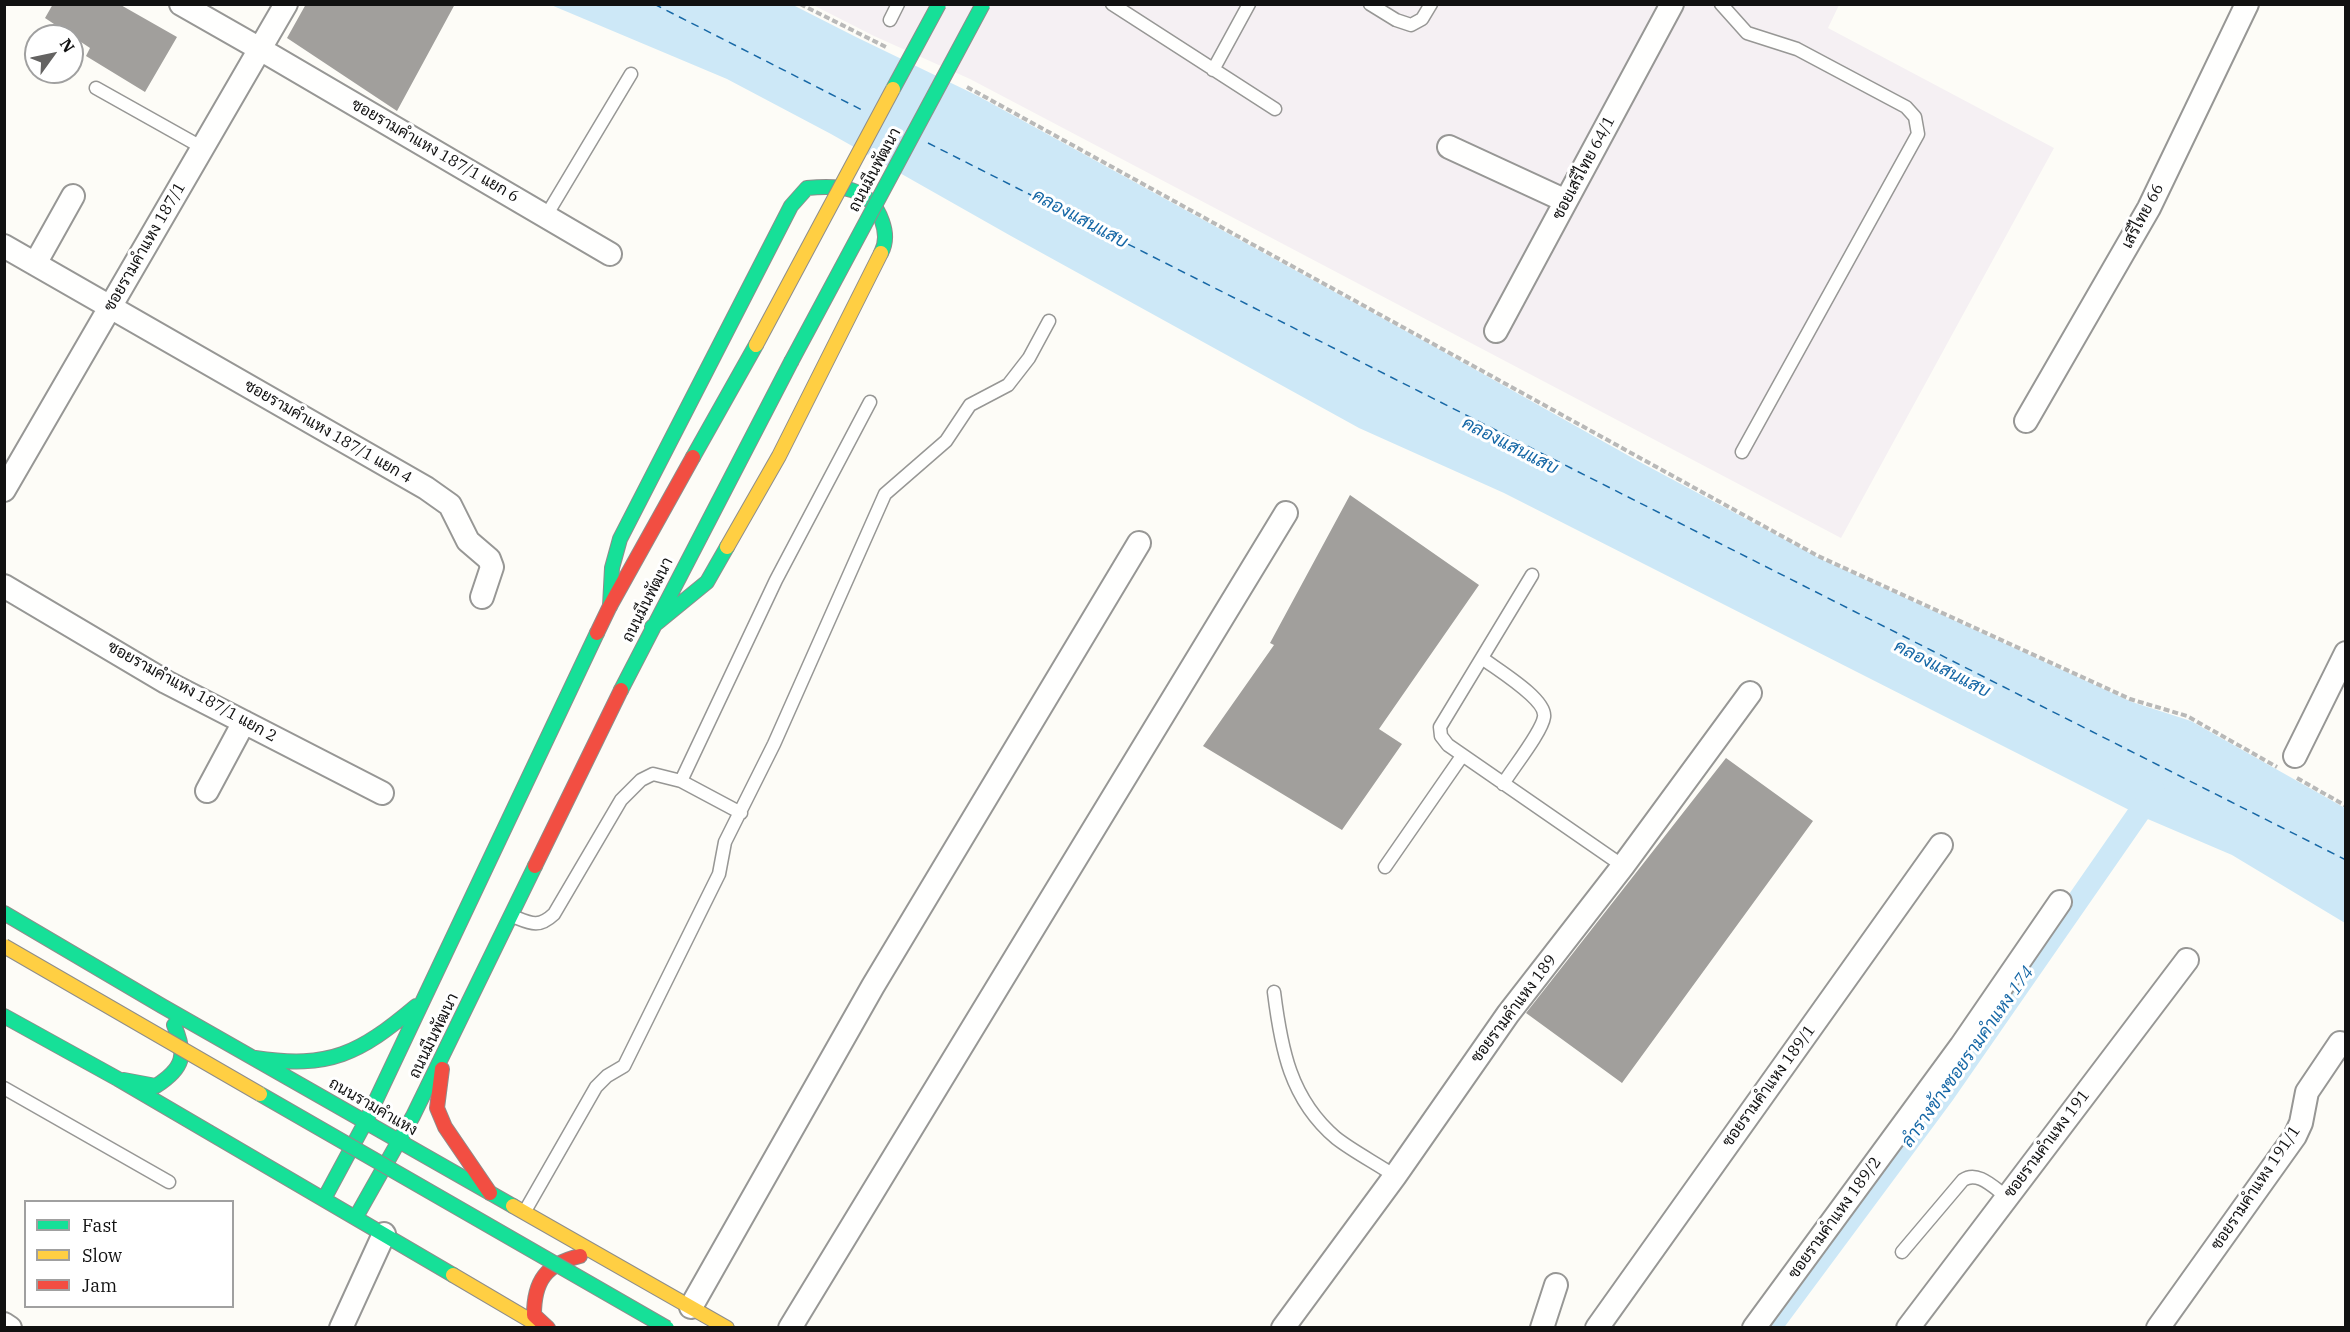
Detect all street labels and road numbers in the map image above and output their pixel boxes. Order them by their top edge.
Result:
street label: ซอยรามคำแหง 187/1 แยก 6 [348,95,522,207]
street label: ซอยเสรีไทย 64/1 [1549,113,1619,223]
street label: ถนนมีนพัฒนา [845,125,905,215]
street label: ซอยรามคำแหง 187/1 [100,179,190,315]
street label: เสรีไทย 66 [2118,180,2168,252]
street label: ซอยรามคำแหง 187/1 แยก 4 [241,376,415,488]
street label: ถนนมีนพัฒนา [618,554,678,646]
street label: ซอยรามคำแหง 187/1 แยก 2 [104,637,280,747]
street label: ซอยรามคำแหง 189 [1467,951,1561,1067]
street label: ถนนมีนพัฒนา [405,990,463,1082]
street label: ซอยรามคำแหง 189/1 [1718,1021,1820,1151]
street label: ถนนรามคำแหง [325,1074,421,1140]
street label: ซอยรามคำแหง 191 [2000,1086,2094,1202]
street label: ซอยรามคำแหง 191/1 [2207,1122,2305,1254]
street label: ซอยรามคำแหง 189/2 [1784,1153,1886,1283]

